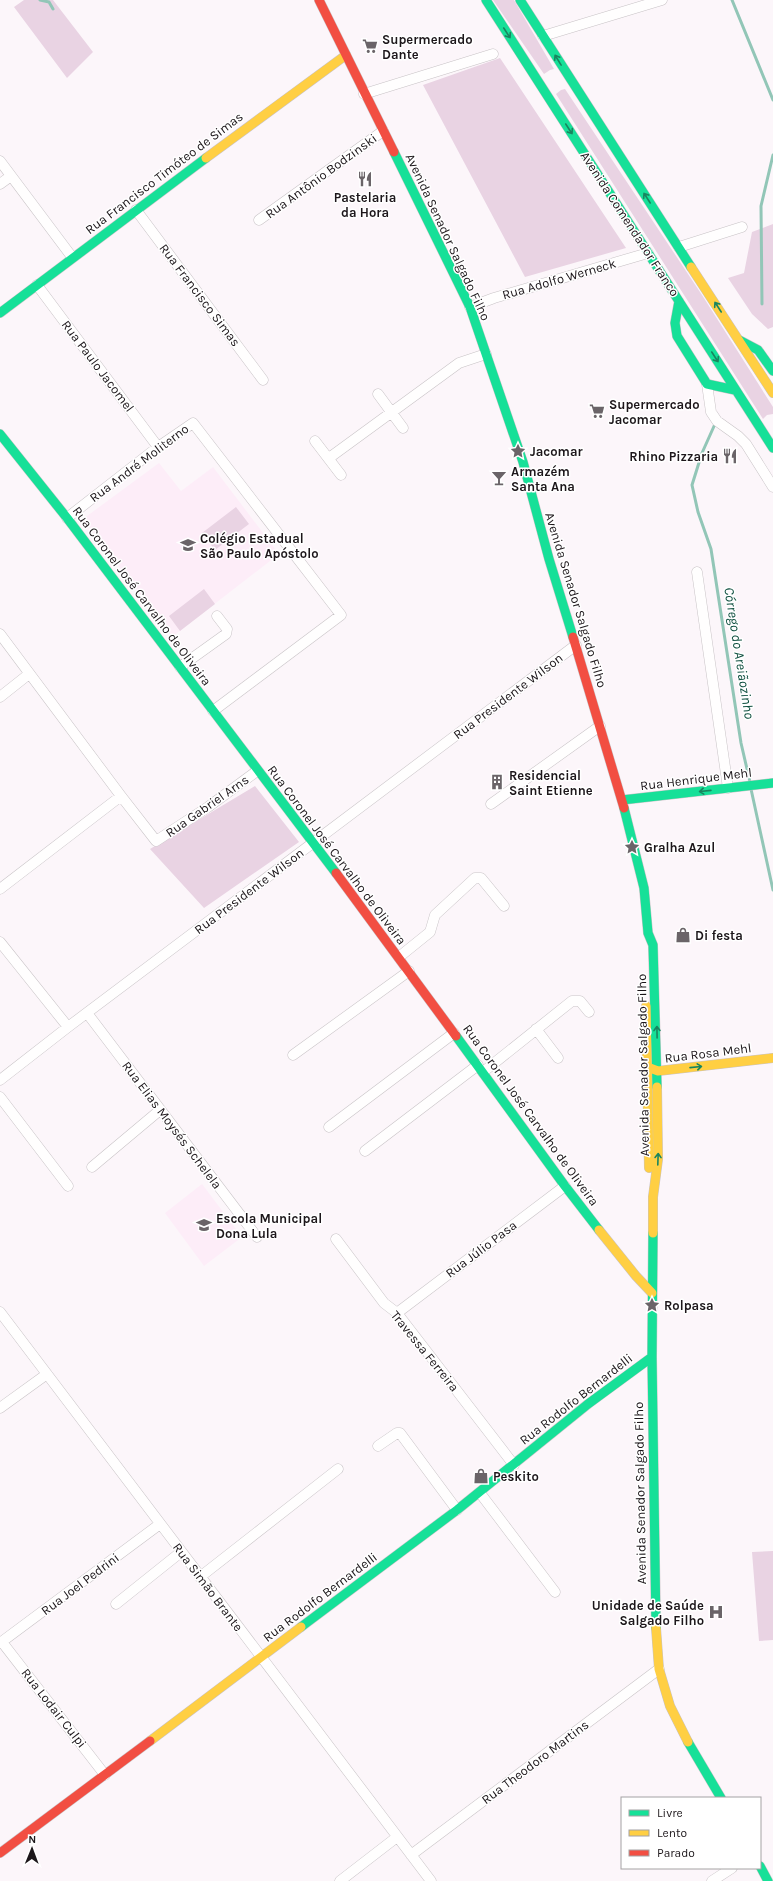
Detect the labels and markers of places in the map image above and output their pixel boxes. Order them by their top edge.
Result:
place label: Supermercado Dante [382,32,473,62]
supermarket icon: Supermercado Dante [361,37,379,55]
restaurant icon: Pastelaria da Hora [356,170,374,188]
place label: Pastelaria da Hora [334,190,396,220]
place label: Supermercado Jacomar [609,397,700,427]
supermarket icon: Supermercado Jacomar [588,402,606,420]
place icon: Jacomar [509,442,527,460]
place label: Jacomar [530,444,584,459]
restaurant icon: Rhino Pizzaria [721,447,739,465]
place label: Rhino Pizzaria [629,449,718,464]
place label: Armazém Santa Ana [511,464,575,494]
bar icon: Armazém Santa Ana [490,469,508,487]
place label: Colégio Estadual São Paulo Apóstolo [200,531,319,561]
school or university icon: Colégio Estadual São Paulo Apóstolo [179,536,197,554]
place label: Residencial Saint Etienne [509,768,593,798]
building icon: Residencial Saint Etienne [488,773,506,791]
place icon: Gralha Azul [623,838,641,856]
place label: Gralha Azul [644,840,715,855]
shop icon: Di festa [674,926,692,944]
place label: Di festa [695,928,743,943]
place label: Escola Municipal Dona Lula [216,1211,322,1241]
school or university icon: Escola Municipal Dona Lula [195,1216,213,1234]
place icon: Rolpasa [643,1296,661,1314]
place label: Rolpasa [664,1298,714,1313]
shop icon: Peskito [472,1467,490,1485]
place label: Peskito [493,1469,539,1484]
place label: Unidade de Saúde Salgado Filho [592,1598,704,1628]
hospital icon: Unidade de Saúde Salgado Filho [707,1603,725,1621]

